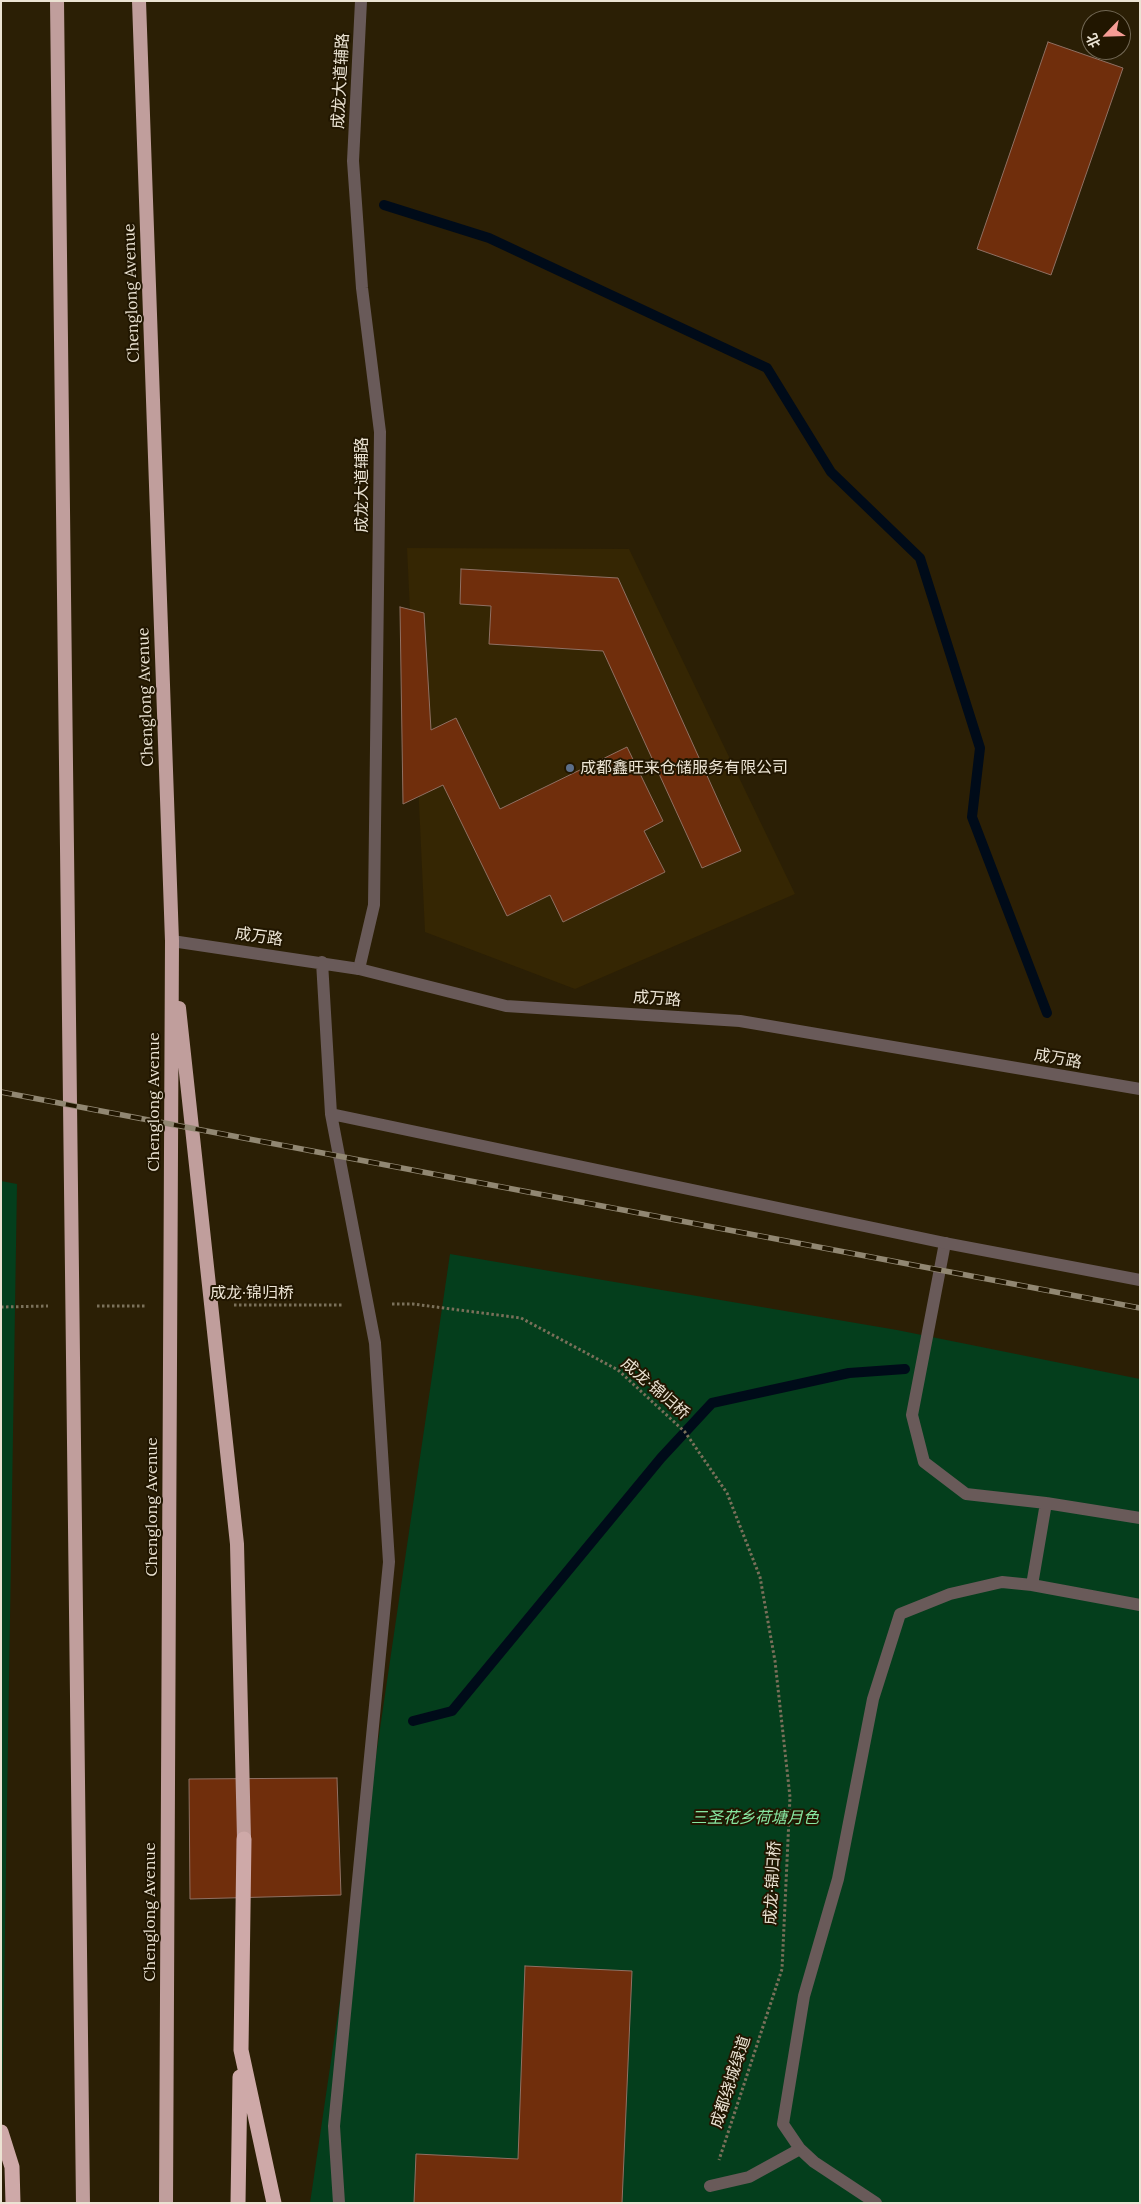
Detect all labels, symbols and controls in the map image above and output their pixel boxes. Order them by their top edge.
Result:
north arrow [1081,10,1131,60]
text: 北 [1082,31,1104,51]
street label: 成龙大道辅路 [329,33,353,129]
street label: Chenglong Avenue [120,223,144,363]
street label: 成龙大道辅路 [352,437,372,533]
street label: Chenglong Avenue [134,627,158,767]
place label: 成都鑫旺来仓储服务有限公司 [580,758,788,778]
marker: 成都鑫旺来仓储服务有限公司 [564,762,576,774]
street label: 成万路 [234,924,284,950]
street label: 成万路 [632,988,682,1010]
street label: Chenglong Avenue [144,1032,164,1172]
street label: 成万路 [1033,1045,1083,1073]
street label: 成龙·锦归桥 [210,1283,294,1303]
street label: 成龙·锦归桥 [617,1354,693,1424]
street label: Chenglong Avenue [142,1437,162,1577]
park label: 三圣花乡荷塘月色 [691,1808,819,1828]
street label: 成龙·锦归桥 [761,1841,785,1925]
street label: Chenglong Avenue [140,1842,160,1982]
street label: 成都绕城绿道 [707,2033,755,2131]

